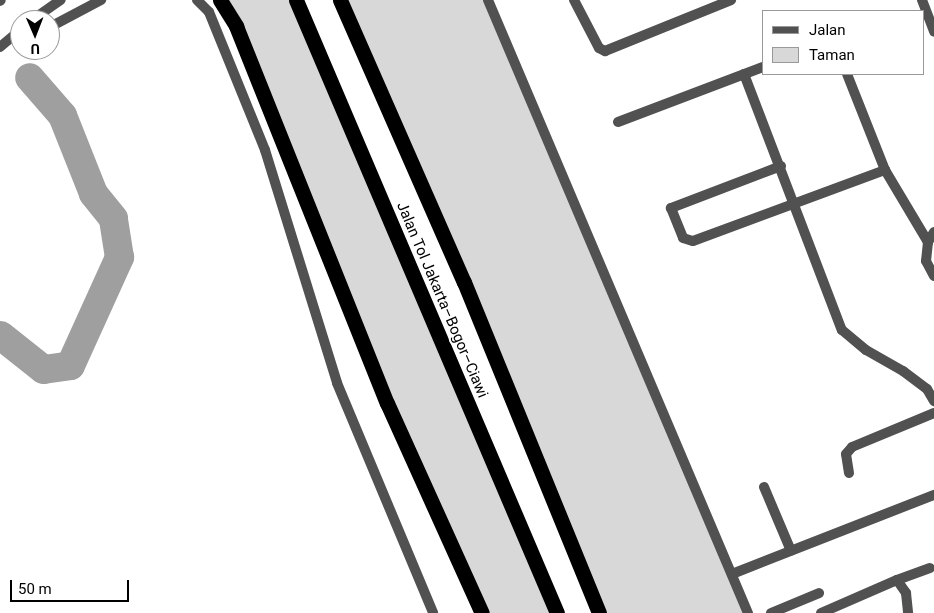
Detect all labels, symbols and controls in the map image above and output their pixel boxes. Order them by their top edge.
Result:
north arrow [10,10,60,60]
legend [762,10,924,75]
text: Jalan [809,21,846,39]
text: U [30,41,40,57]
text: Taman [809,46,855,64]
street label: Jalan Tol Jakarta–Bogor–Ciawi [392,199,492,401]
scale bar [12,570,131,602]
text: 50 m [18,580,52,598]

